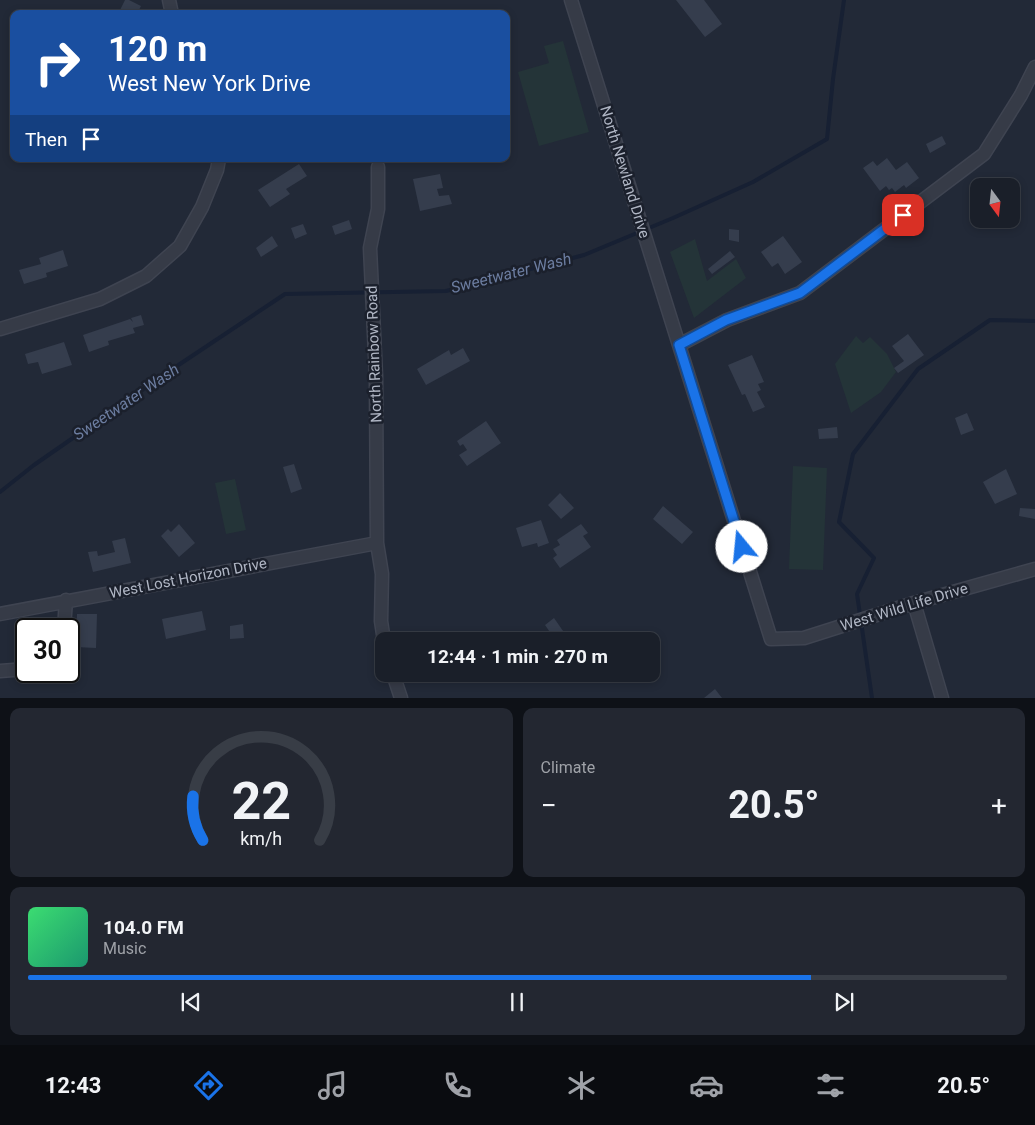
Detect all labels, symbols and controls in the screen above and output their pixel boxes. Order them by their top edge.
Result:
text: 120 m [108,29,207,70]
icon: right [25,30,90,95]
text: West New York Drive [108,71,311,96]
street label: North Newland Drive [596,104,654,240]
icon: arrive [77,125,105,153]
text: Then [25,128,67,151]
north arrow [970,178,1020,228]
map controls [970,178,1020,228]
pin [882,194,924,236]
icon: arrive [889,201,917,229]
water label: Sweetwater Wash [449,249,573,297]
street label: North Rainbow Road [363,285,385,423]
water label: Sweetwater Wash [69,360,183,444]
position arrow [715,520,767,572]
street label: West Lost Horizon Drive [108,554,268,602]
street label: West Wild Life Drive [838,579,970,635]
speed limit sign: 30 [15,618,80,683]
text: 12:44 · 1 min · 270 m [427,645,608,668]
text: Climate [541,758,595,777]
text: 22 [231,771,291,832]
text: 20.5° [728,783,819,827]
text: − [541,789,557,822]
text: + [991,789,1007,822]
text: km/h [240,828,282,849]
text: 104.0 FM [103,916,184,939]
text: Music [103,939,146,958]
icon: previous [177,988,205,1016]
icon: pause [503,988,531,1016]
icon: next [830,988,858,1016]
icon: directions [191,1068,226,1103]
icon: music [315,1068,350,1103]
icon: phone [440,1068,475,1103]
icon: climate [564,1068,599,1103]
icon: car [689,1068,724,1103]
icon: filters [813,1068,848,1103]
text: 12:43 [45,1073,101,1098]
text: 20.5° [937,1073,990,1098]

